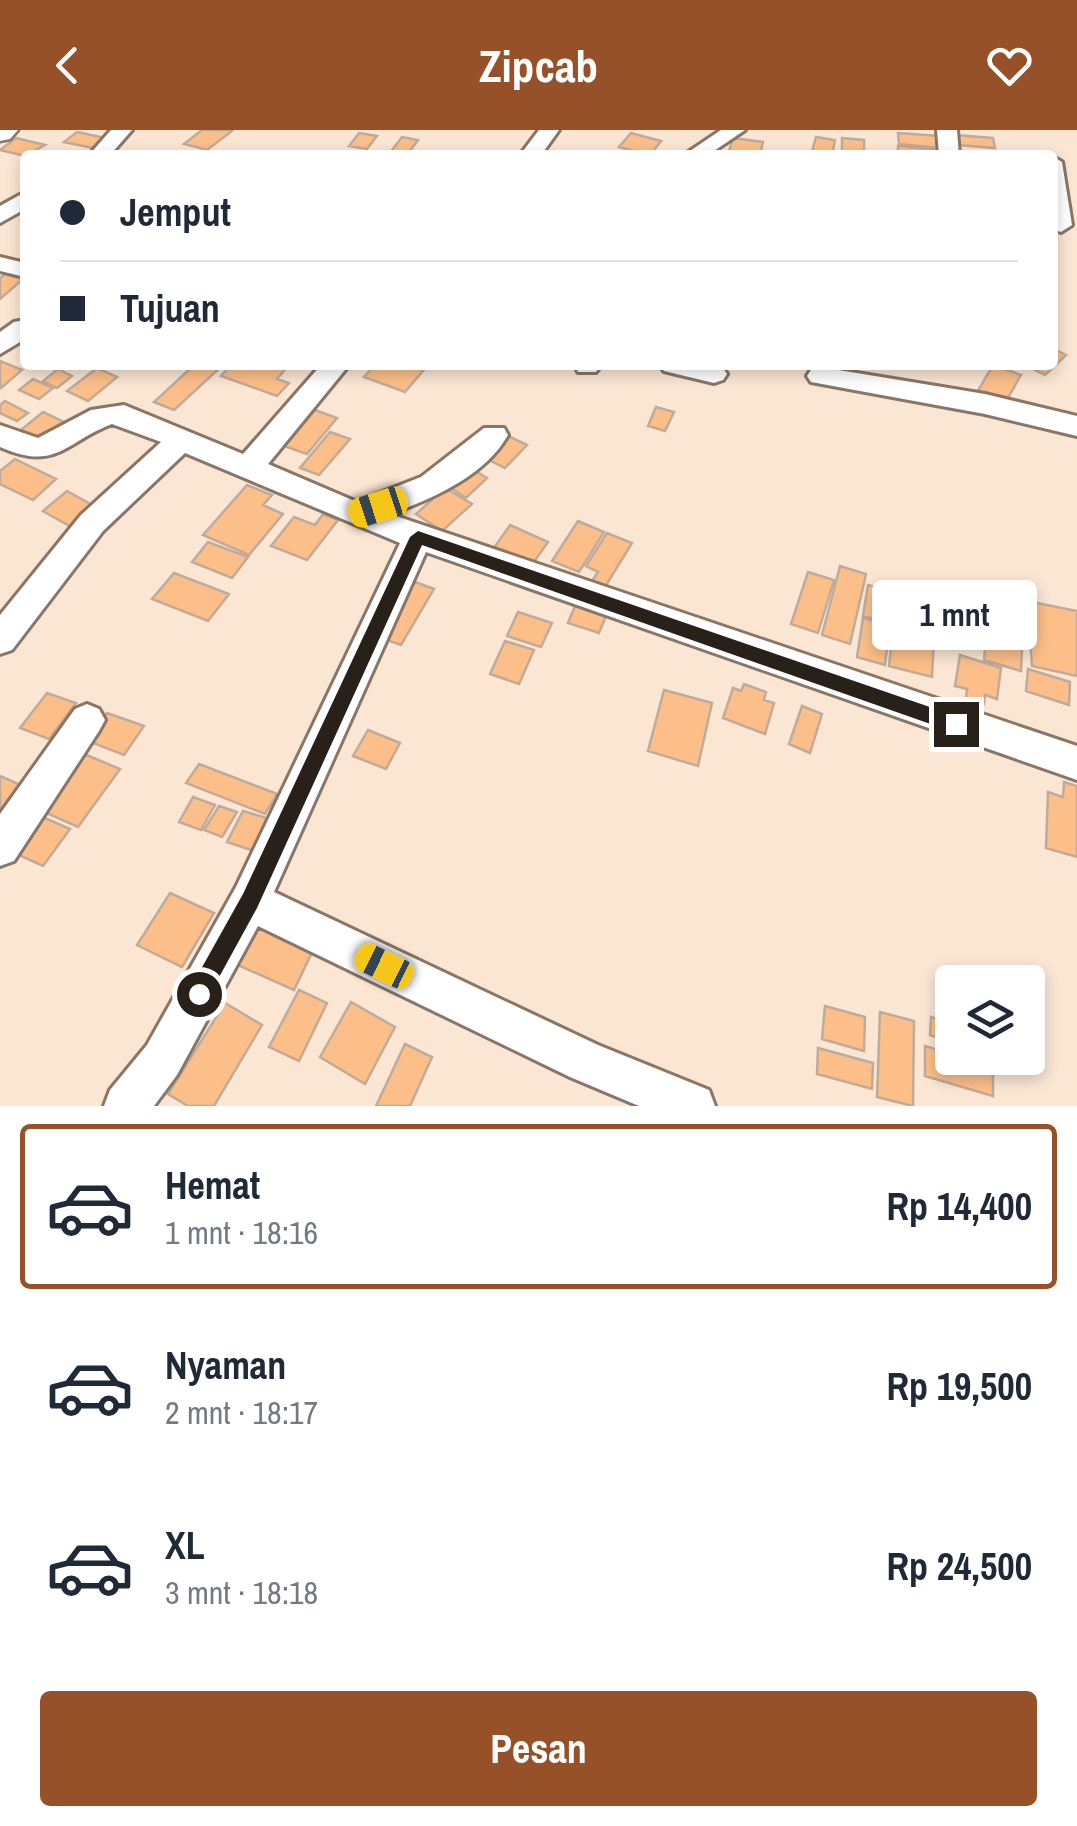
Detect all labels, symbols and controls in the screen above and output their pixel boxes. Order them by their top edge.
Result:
text: Zipcab [479,35,598,96]
icon: back [40,38,95,93]
icon: heart [982,38,1037,93]
text: Jemput [120,187,231,238]
text: Tujuan [120,283,220,334]
car [345,483,411,531]
callout: 1 mnt [874,579,1038,649]
text: 1 mnt [920,593,989,636]
route end [934,702,979,747]
car [350,939,418,993]
map controls [935,965,1045,1075]
button: layers [935,965,1045,1075]
route start [177,972,222,1017]
text: Hemat [165,1160,260,1211]
icon: car [45,1162,135,1252]
text: Rp 14,400 [886,1181,1032,1232]
text: 1 mnt · 18:16 [165,1211,318,1254]
text: Nyaman [165,1340,286,1391]
icon: car [45,1342,135,1432]
text: Rp 19,500 [886,1361,1032,1412]
text: 2 mnt · 18:17 [165,1391,318,1434]
text: XL [165,1520,205,1571]
icon: car [45,1522,135,1612]
text: Rp 24,500 [886,1541,1032,1592]
text: 3 mnt · 18:18 [165,1571,318,1614]
button: Pesan [40,1691,1037,1806]

